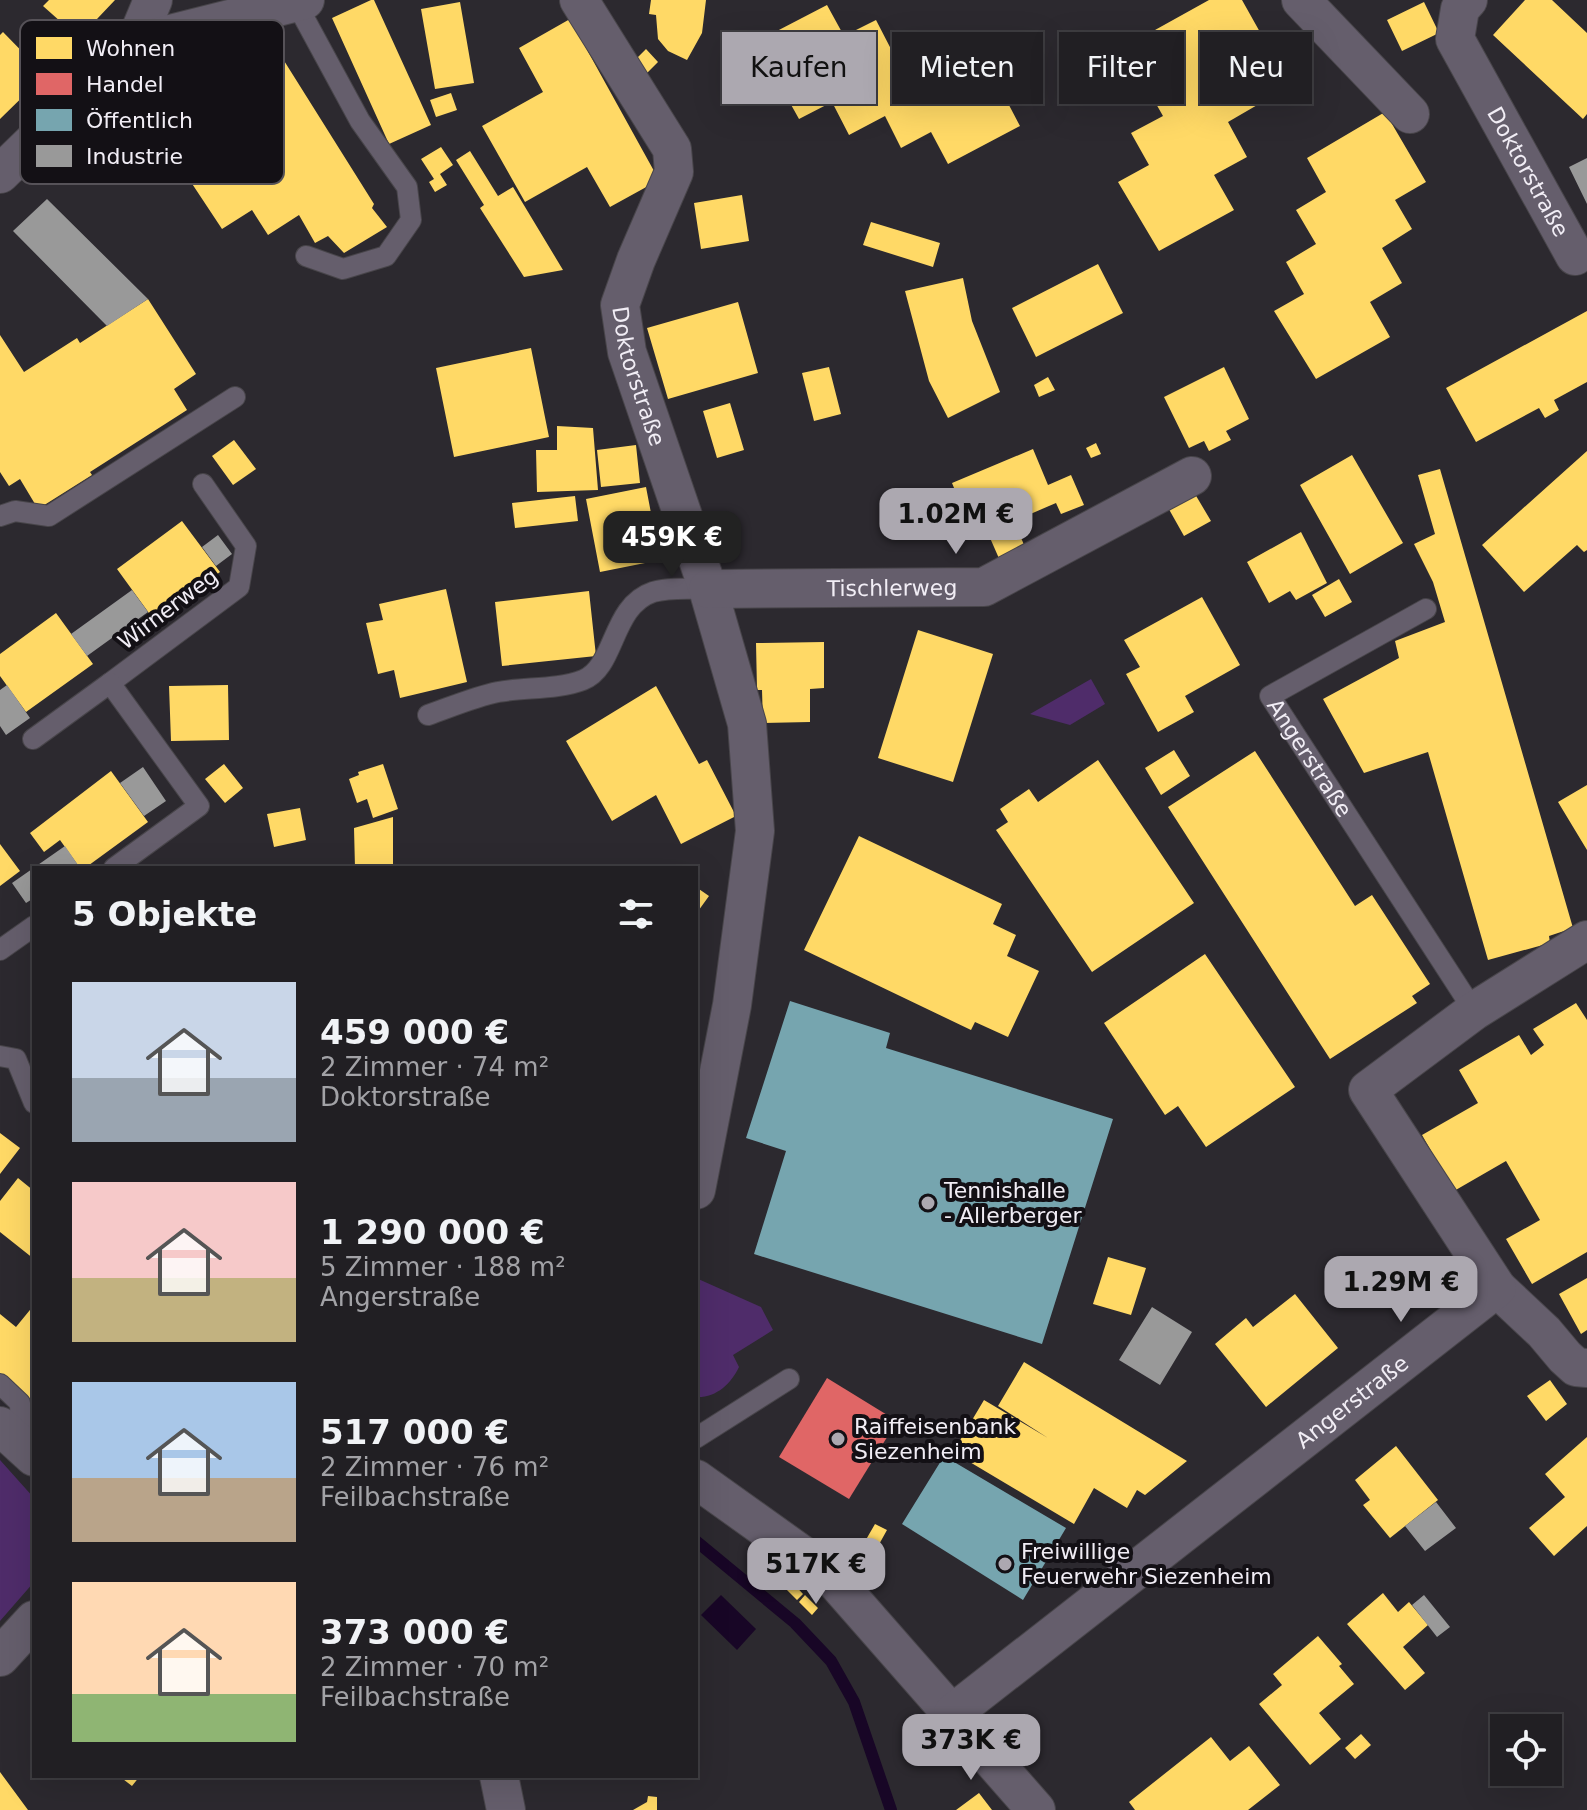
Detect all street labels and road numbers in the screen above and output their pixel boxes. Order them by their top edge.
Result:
street label: Doktorstraße [1482,102,1574,241]
street label: Doktorstraße [608,305,671,449]
street label: Wirnerweg [113,563,223,655]
street label: Tischlerweg [826,575,957,601]
street label: Angerstraße [1263,694,1357,821]
street label: Angerstraße [1291,1350,1413,1453]

